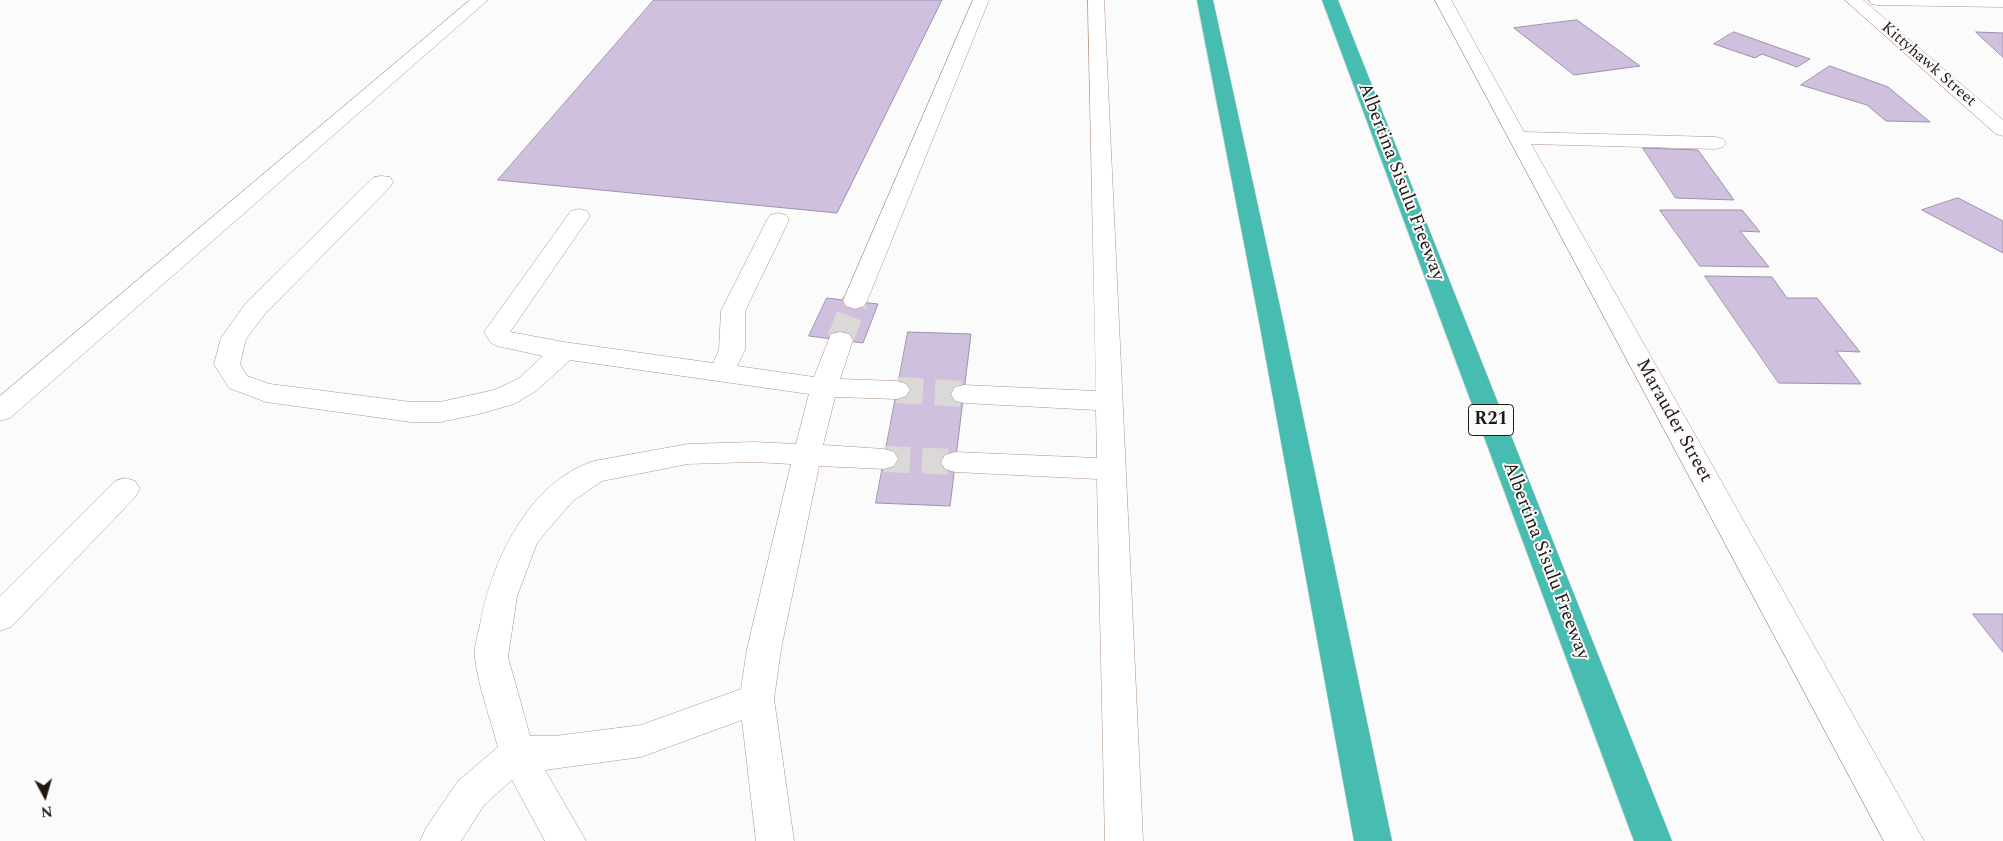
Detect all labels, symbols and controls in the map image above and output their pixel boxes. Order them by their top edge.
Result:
street label: Kittyhawk Street [1877,19,1979,111]
street label: Albertina Sisulu Freeway [1352,80,1448,284]
street label: Marauder Street [1630,355,1716,487]
road number: R21 [1468,404,1514,436]
street label: Albertina Sisulu Freeway [1497,459,1593,663]
north arrow [20,771,70,821]
text: N [40,800,53,822]

